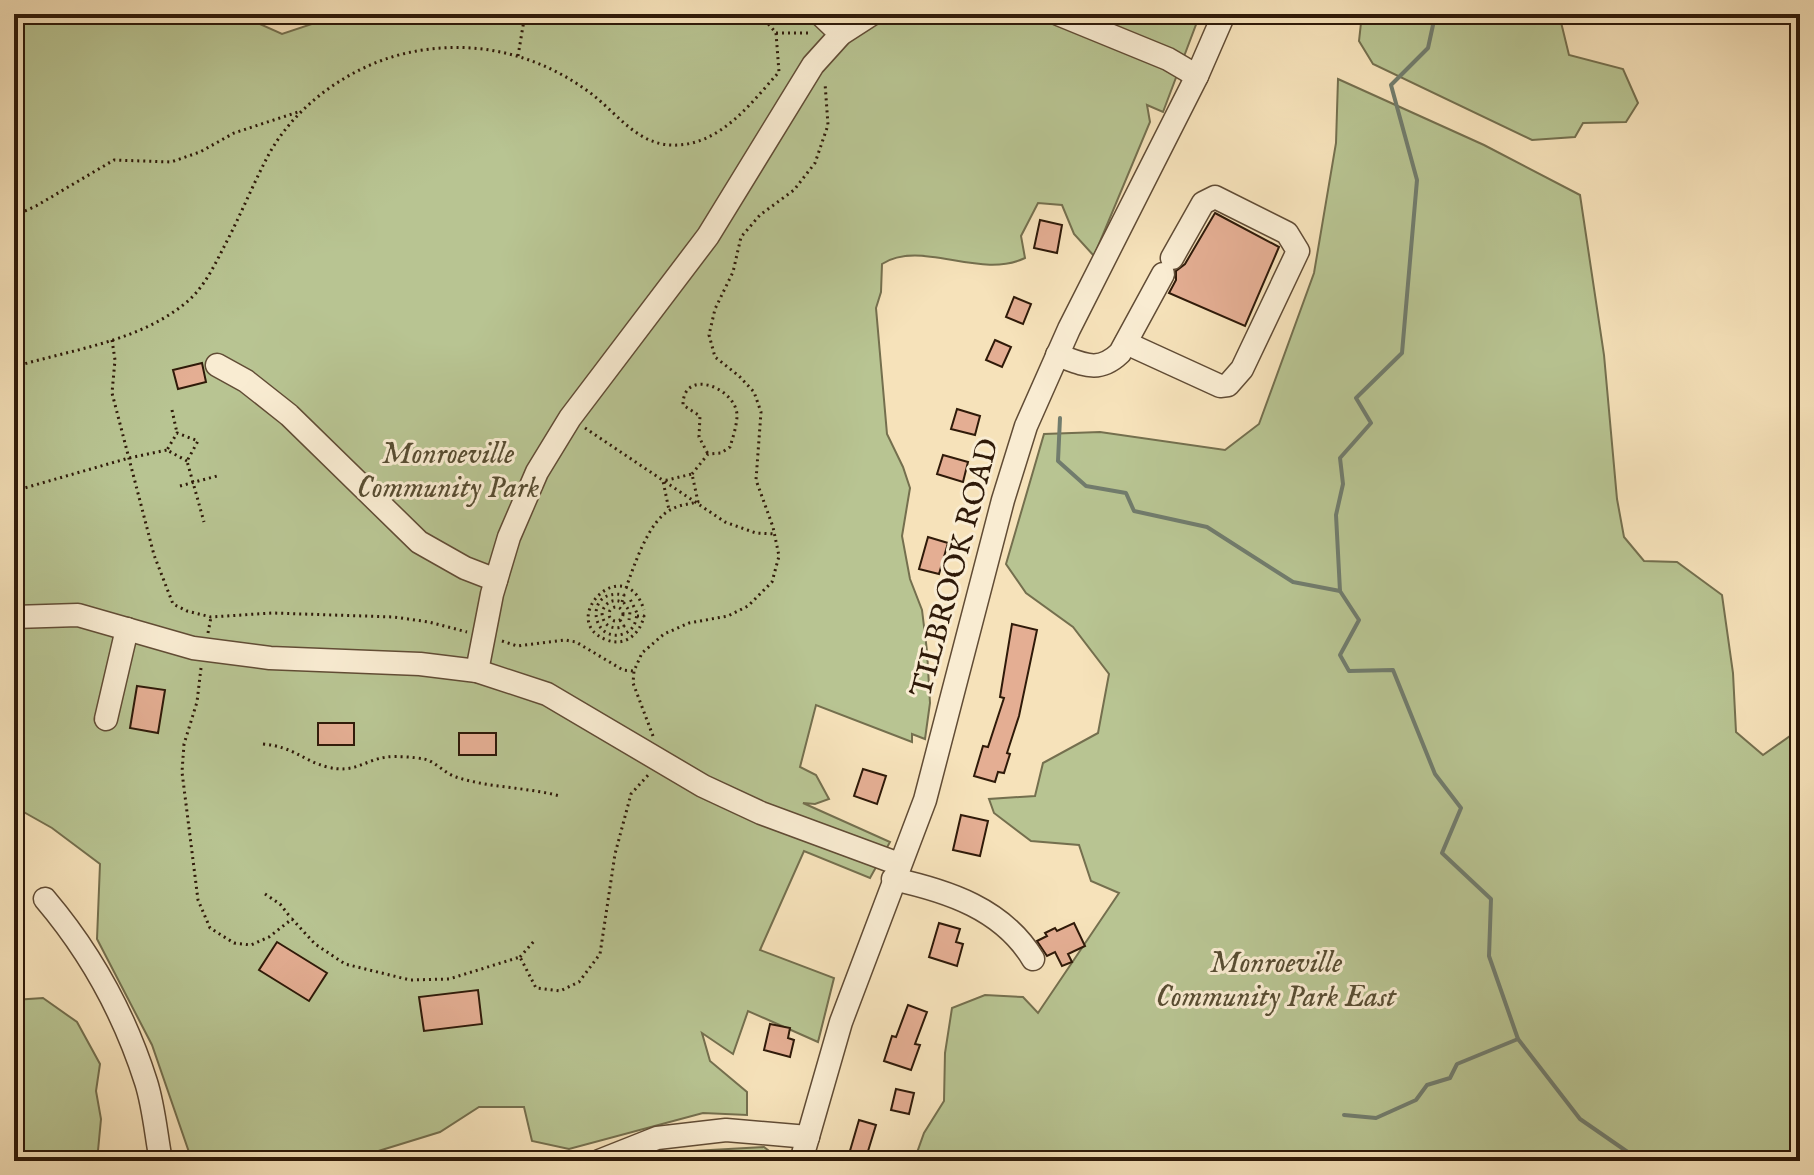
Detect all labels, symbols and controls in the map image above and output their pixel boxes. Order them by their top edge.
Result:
street label: TILBROOK ROAD [903,434,1009,702]
park label: Monroeville Community Park [357,436,539,508]
park label: Monroeville Community Park East [1156,945,1398,1017]

